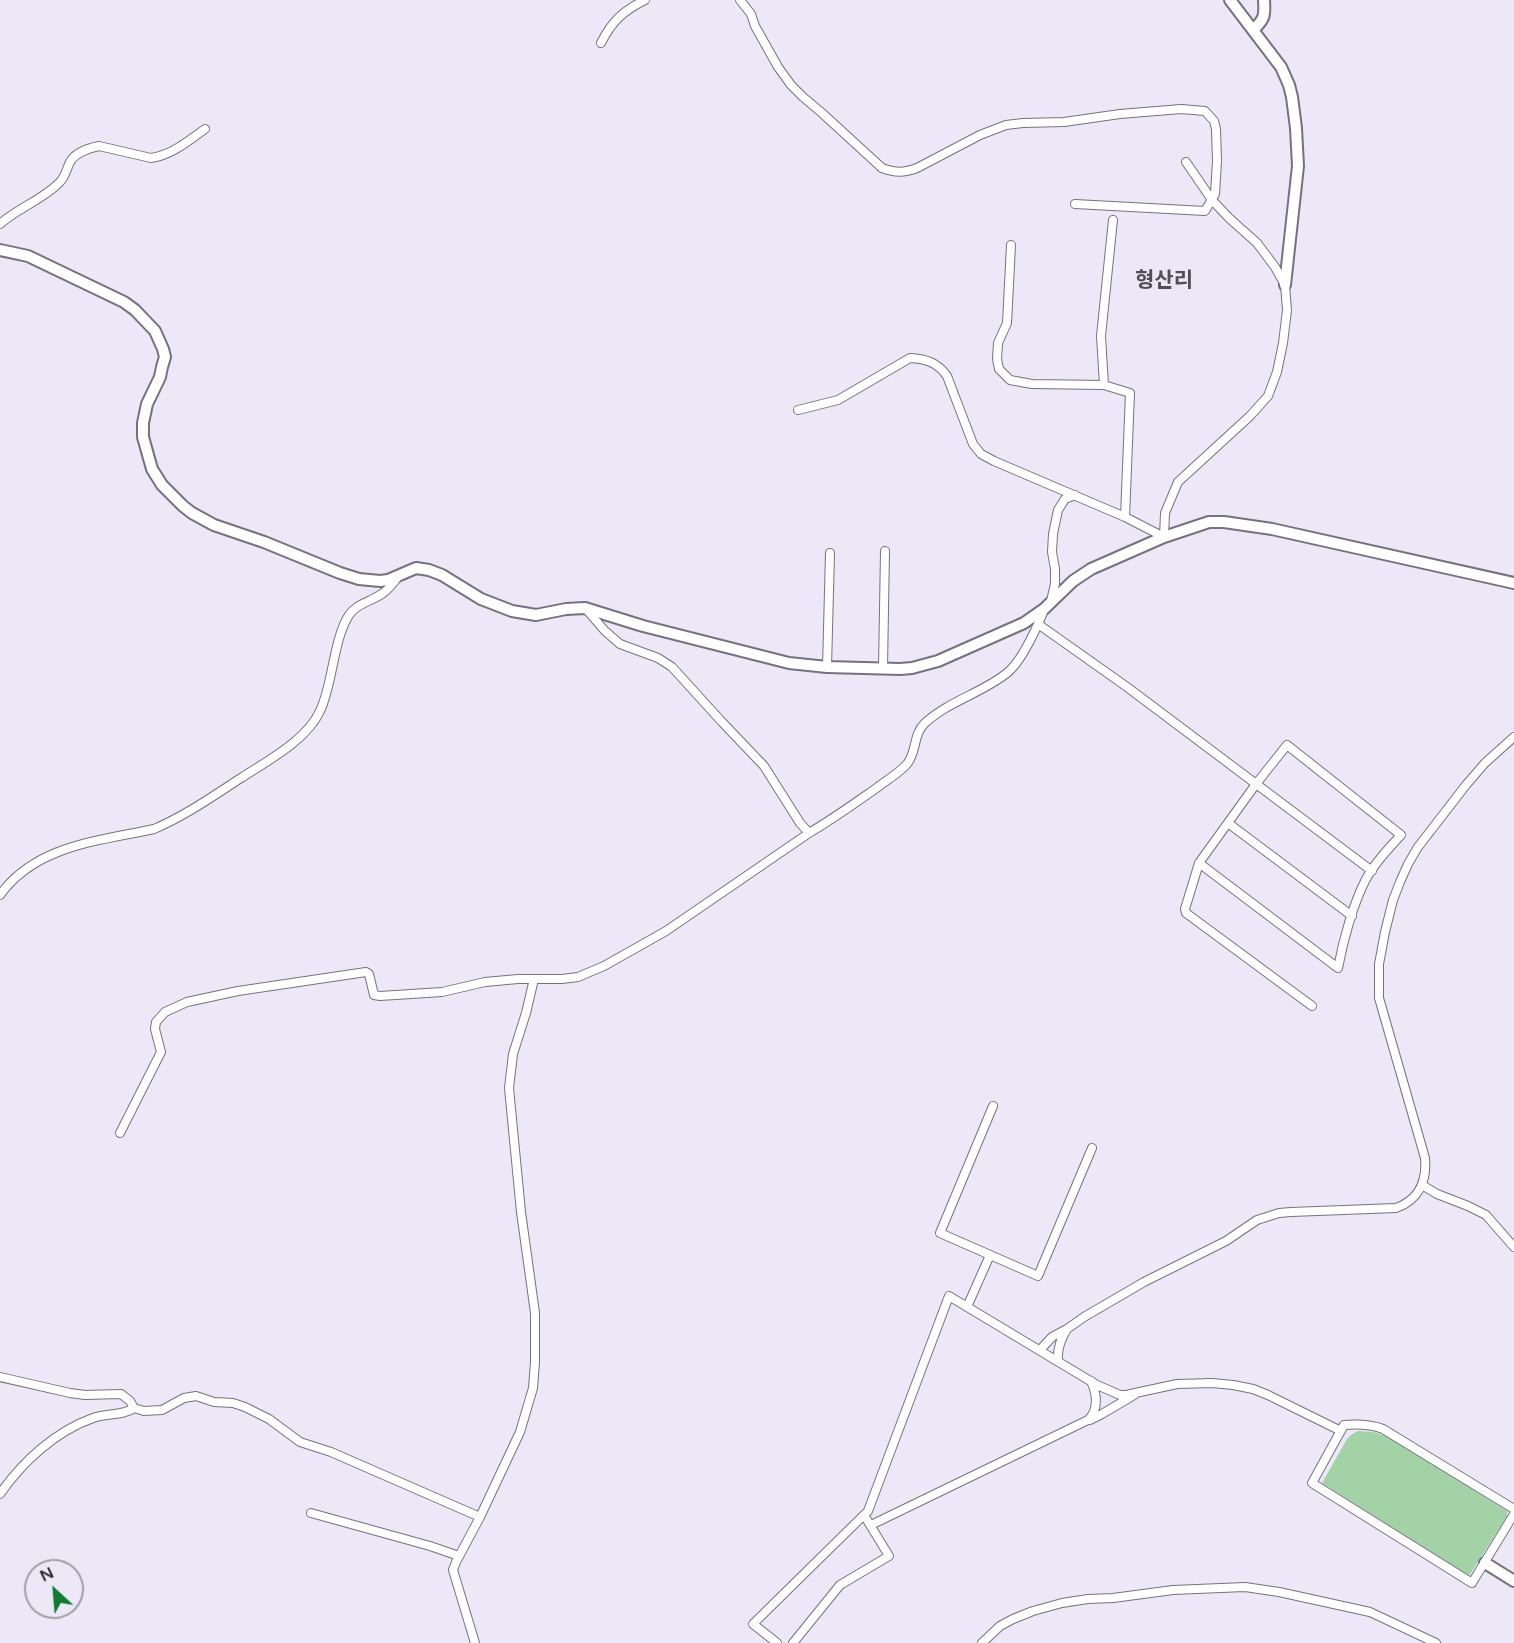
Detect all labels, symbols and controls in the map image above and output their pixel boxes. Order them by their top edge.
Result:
district label: 형산리 [1135,268,1193,294]
north arrow [24,1559,84,1619]
text: N [37,1563,57,1586]

